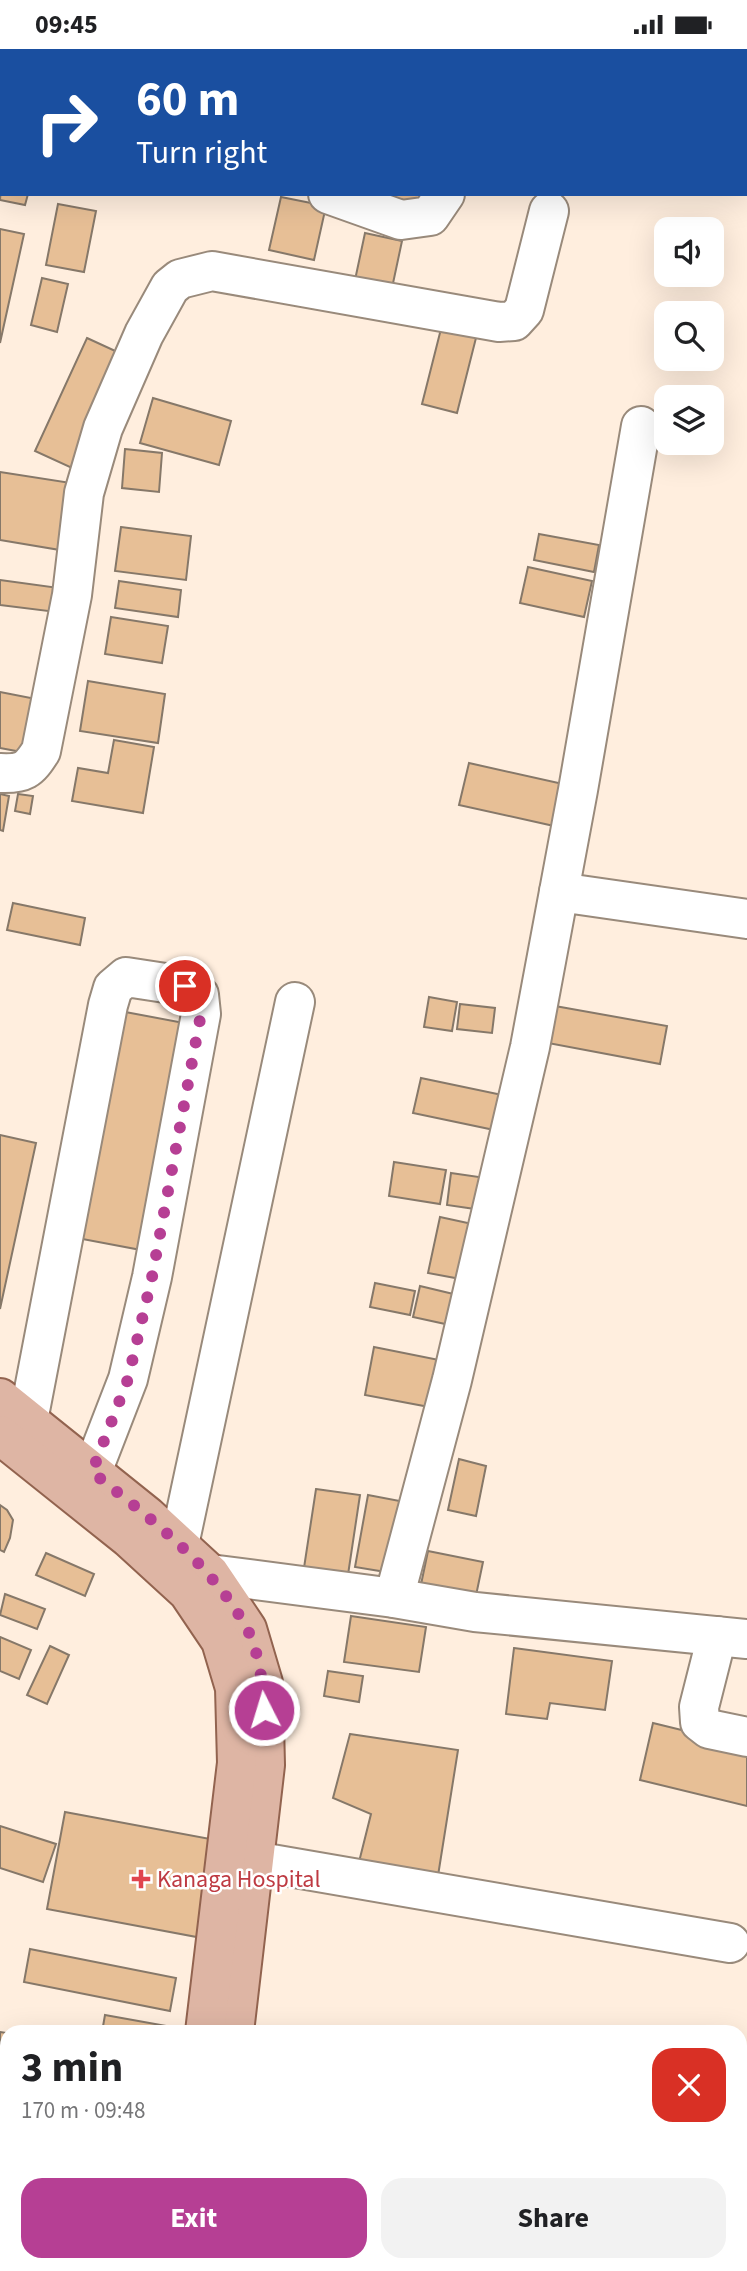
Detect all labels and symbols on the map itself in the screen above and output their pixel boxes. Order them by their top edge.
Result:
pin [155,956,215,1016]
position arrow [227,1673,301,1747]
place label: Kanaga Hospital [157,1862,321,1897]
marker: Kanaga Hospital [131,1869,151,1889]

